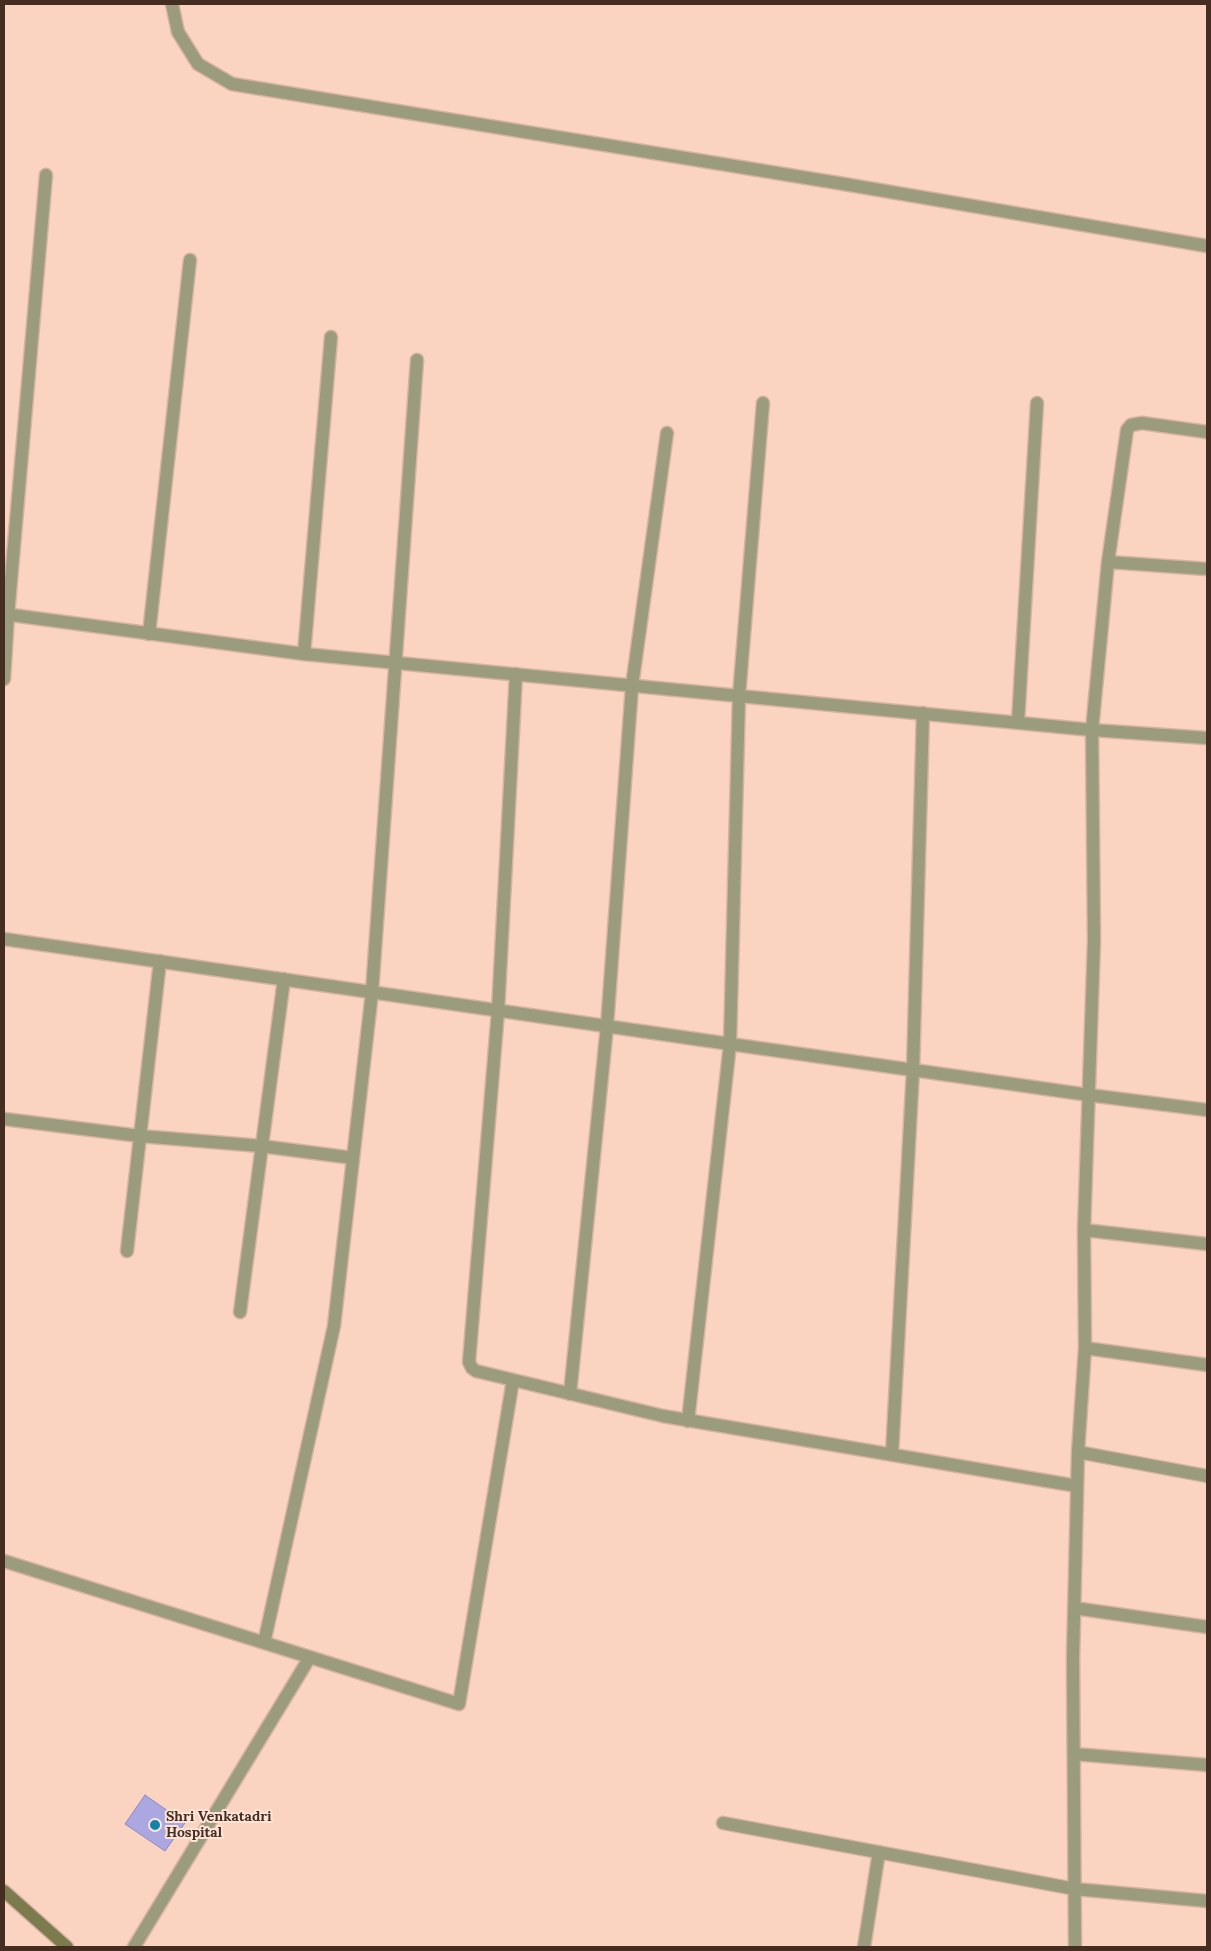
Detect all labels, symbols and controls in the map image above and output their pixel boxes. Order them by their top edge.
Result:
place label: Shri Venkatadri Hospital [166,1809,272,1841]
marker: Shri Venkatadri Hospital [148,1818,162,1832]

